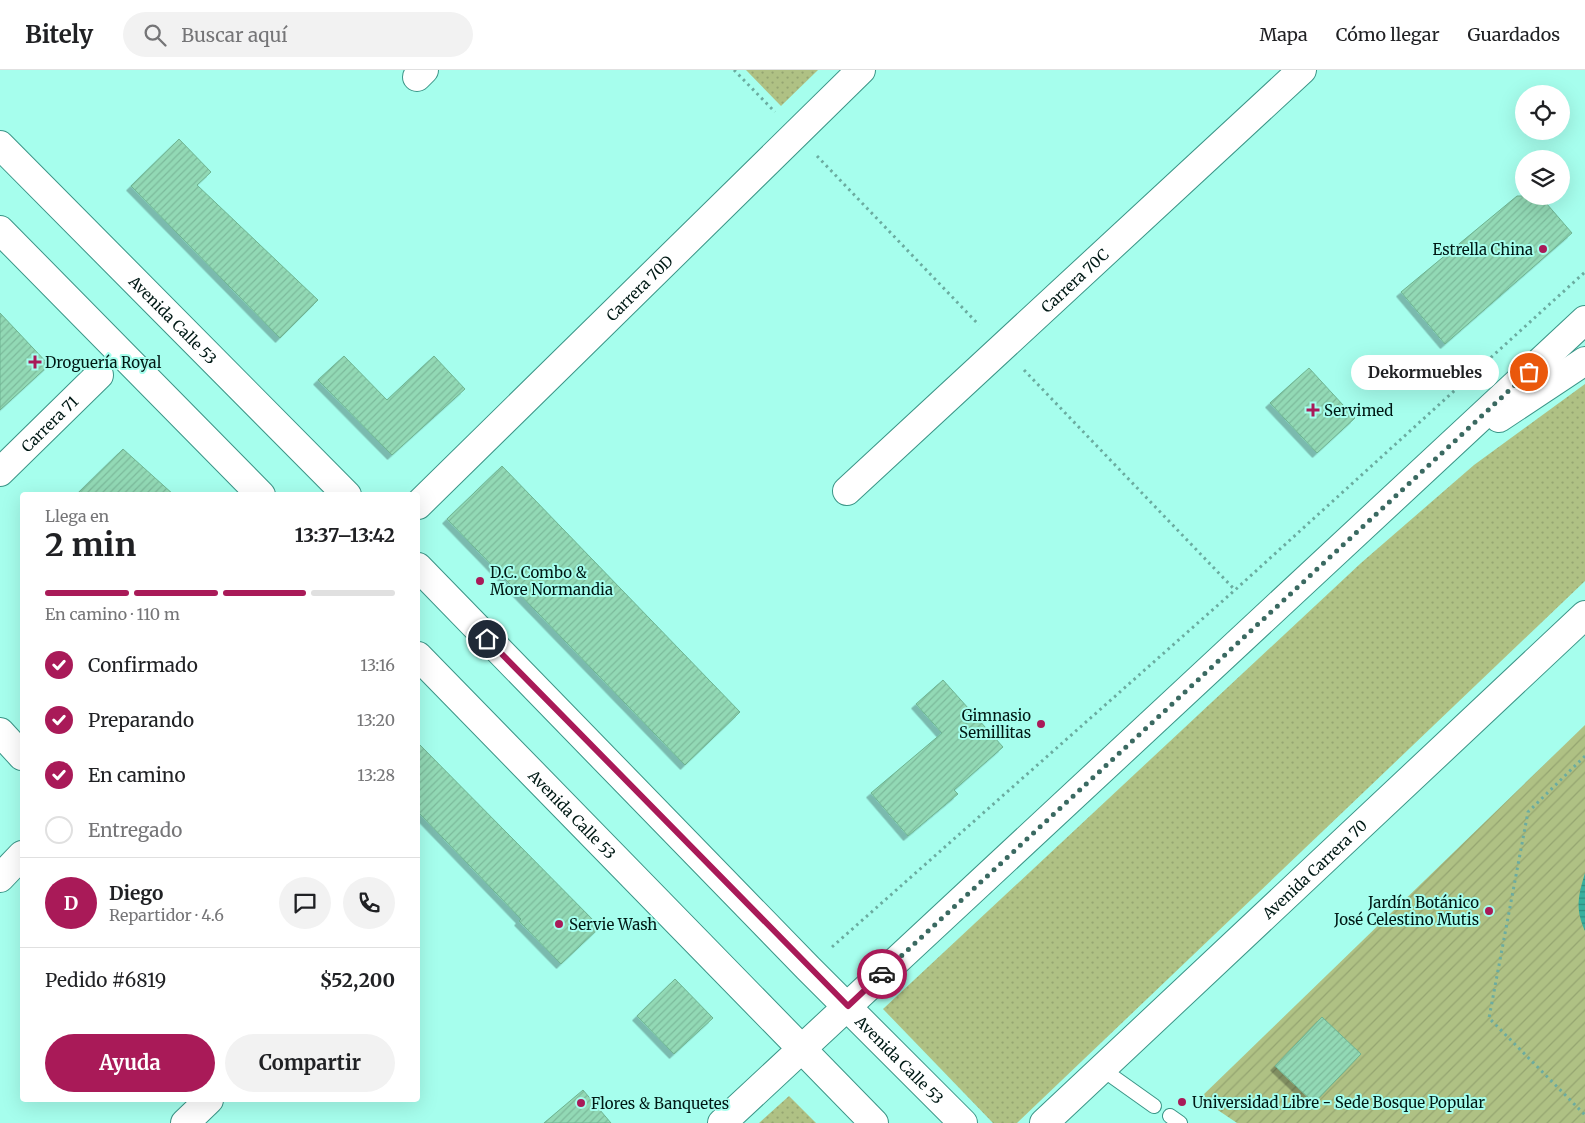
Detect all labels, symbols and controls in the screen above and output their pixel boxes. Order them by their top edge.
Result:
search box [123,12,473,57]
text: Bitely [25,19,93,50]
icon: search [141,21,169,49]
text: Buscar aquí [181,23,287,47]
text: Mapa [1259,23,1308,46]
text: Cómo llegar [1336,23,1439,46]
text: Guardados [1467,23,1560,46]
map controls [1515,85,1570,205]
button: locate [1515,85,1570,140]
button: layers [1515,150,1570,205]
place label: Estrella China [1432,240,1533,259]
marker: Estrella China [1537,243,1549,255]
street label: Carrera 70C [1037,244,1112,316]
street label: Carrera 70D [602,251,676,325]
street label: Avenida Calle 53 [125,271,221,368]
pin [1508,351,1550,393]
place label: Droguería Royal [45,353,162,372]
callout: Dekormuebles [1352,354,1499,390]
marker: Droguería Royal [29,356,41,368]
icon: bag [1515,358,1543,386]
text: Dekormuebles [1368,362,1482,382]
street label: Carrera 71 [17,391,82,456]
place label: Servimed [1324,401,1393,420]
marker: Servimed [1306,403,1320,417]
text: Llega en [45,506,109,526]
text: 13:37–13:42 [295,523,395,547]
text: 2 min [45,525,136,565]
place label: D.C. Combo & More Normandia [490,563,613,599]
marker: D.C. Combo & More Normandia [474,575,486,587]
text: En camino · 110 m [45,604,180,624]
pin [466,618,508,660]
icon: home [473,625,501,653]
icon: check [45,651,73,679]
text: Confirmado [88,653,198,677]
text: 13:16 [360,655,395,675]
icon: check [45,706,73,734]
place label: Gimnasio Semillitas [959,706,1031,742]
text: Preparando [88,708,194,732]
text: 13:20 [357,710,395,730]
marker: Gimnasio Semillitas [1035,718,1047,730]
icon: check [45,761,73,789]
text: En camino [88,763,186,787]
text: 13:28 [357,765,395,785]
street label: Avenida Calle 53 [524,765,620,863]
street label: Avenida Carrera 70 [1257,815,1371,923]
text: Entregado [88,818,182,842]
button: chat [279,877,331,929]
button: phone [343,877,395,929]
text: Diego [109,881,163,905]
text: D [64,891,78,915]
place label: Jardín Botánico José Celestino Mutis [1333,893,1479,929]
text: Repartidor · 4.6 [109,905,224,925]
marker: Jardín Botánico José Celestino Mutis [1483,905,1495,917]
place label: Servie Wash [569,915,657,934]
marker: Servie Wash [553,918,565,930]
courier [857,949,907,999]
icon: car [868,960,896,988]
text: Pedido #6819 [45,968,166,992]
text: $52,200 [320,968,395,992]
street label: Avenida Calle 53 [851,1011,948,1108]
button: Ayuda [45,1034,215,1092]
button: Compartir [225,1034,395,1092]
place label: Universidad Libre - Sede Bosque Popular [1192,1093,1485,1112]
place label: Flores & Banquetes [591,1094,729,1113]
marker: Universidad Libre - Sede Bosque Popular [1176,1096,1188,1108]
marker: Flores & Banquetes [575,1097,587,1109]

